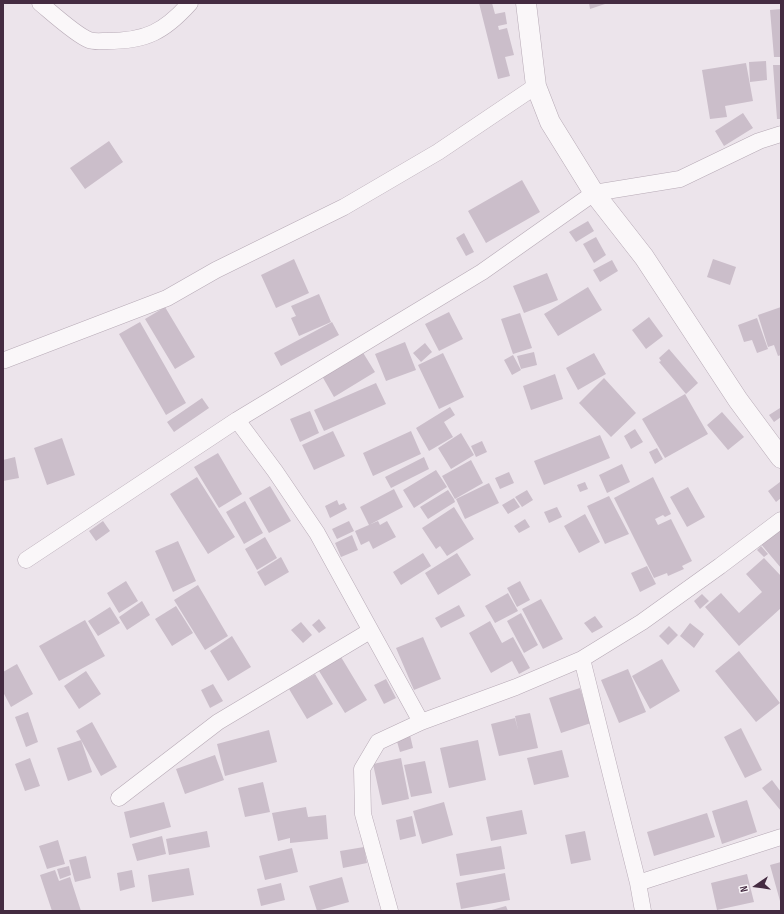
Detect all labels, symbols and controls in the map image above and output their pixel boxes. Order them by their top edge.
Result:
north arrow [736,866,776,906]
text: N [737,884,751,893]

